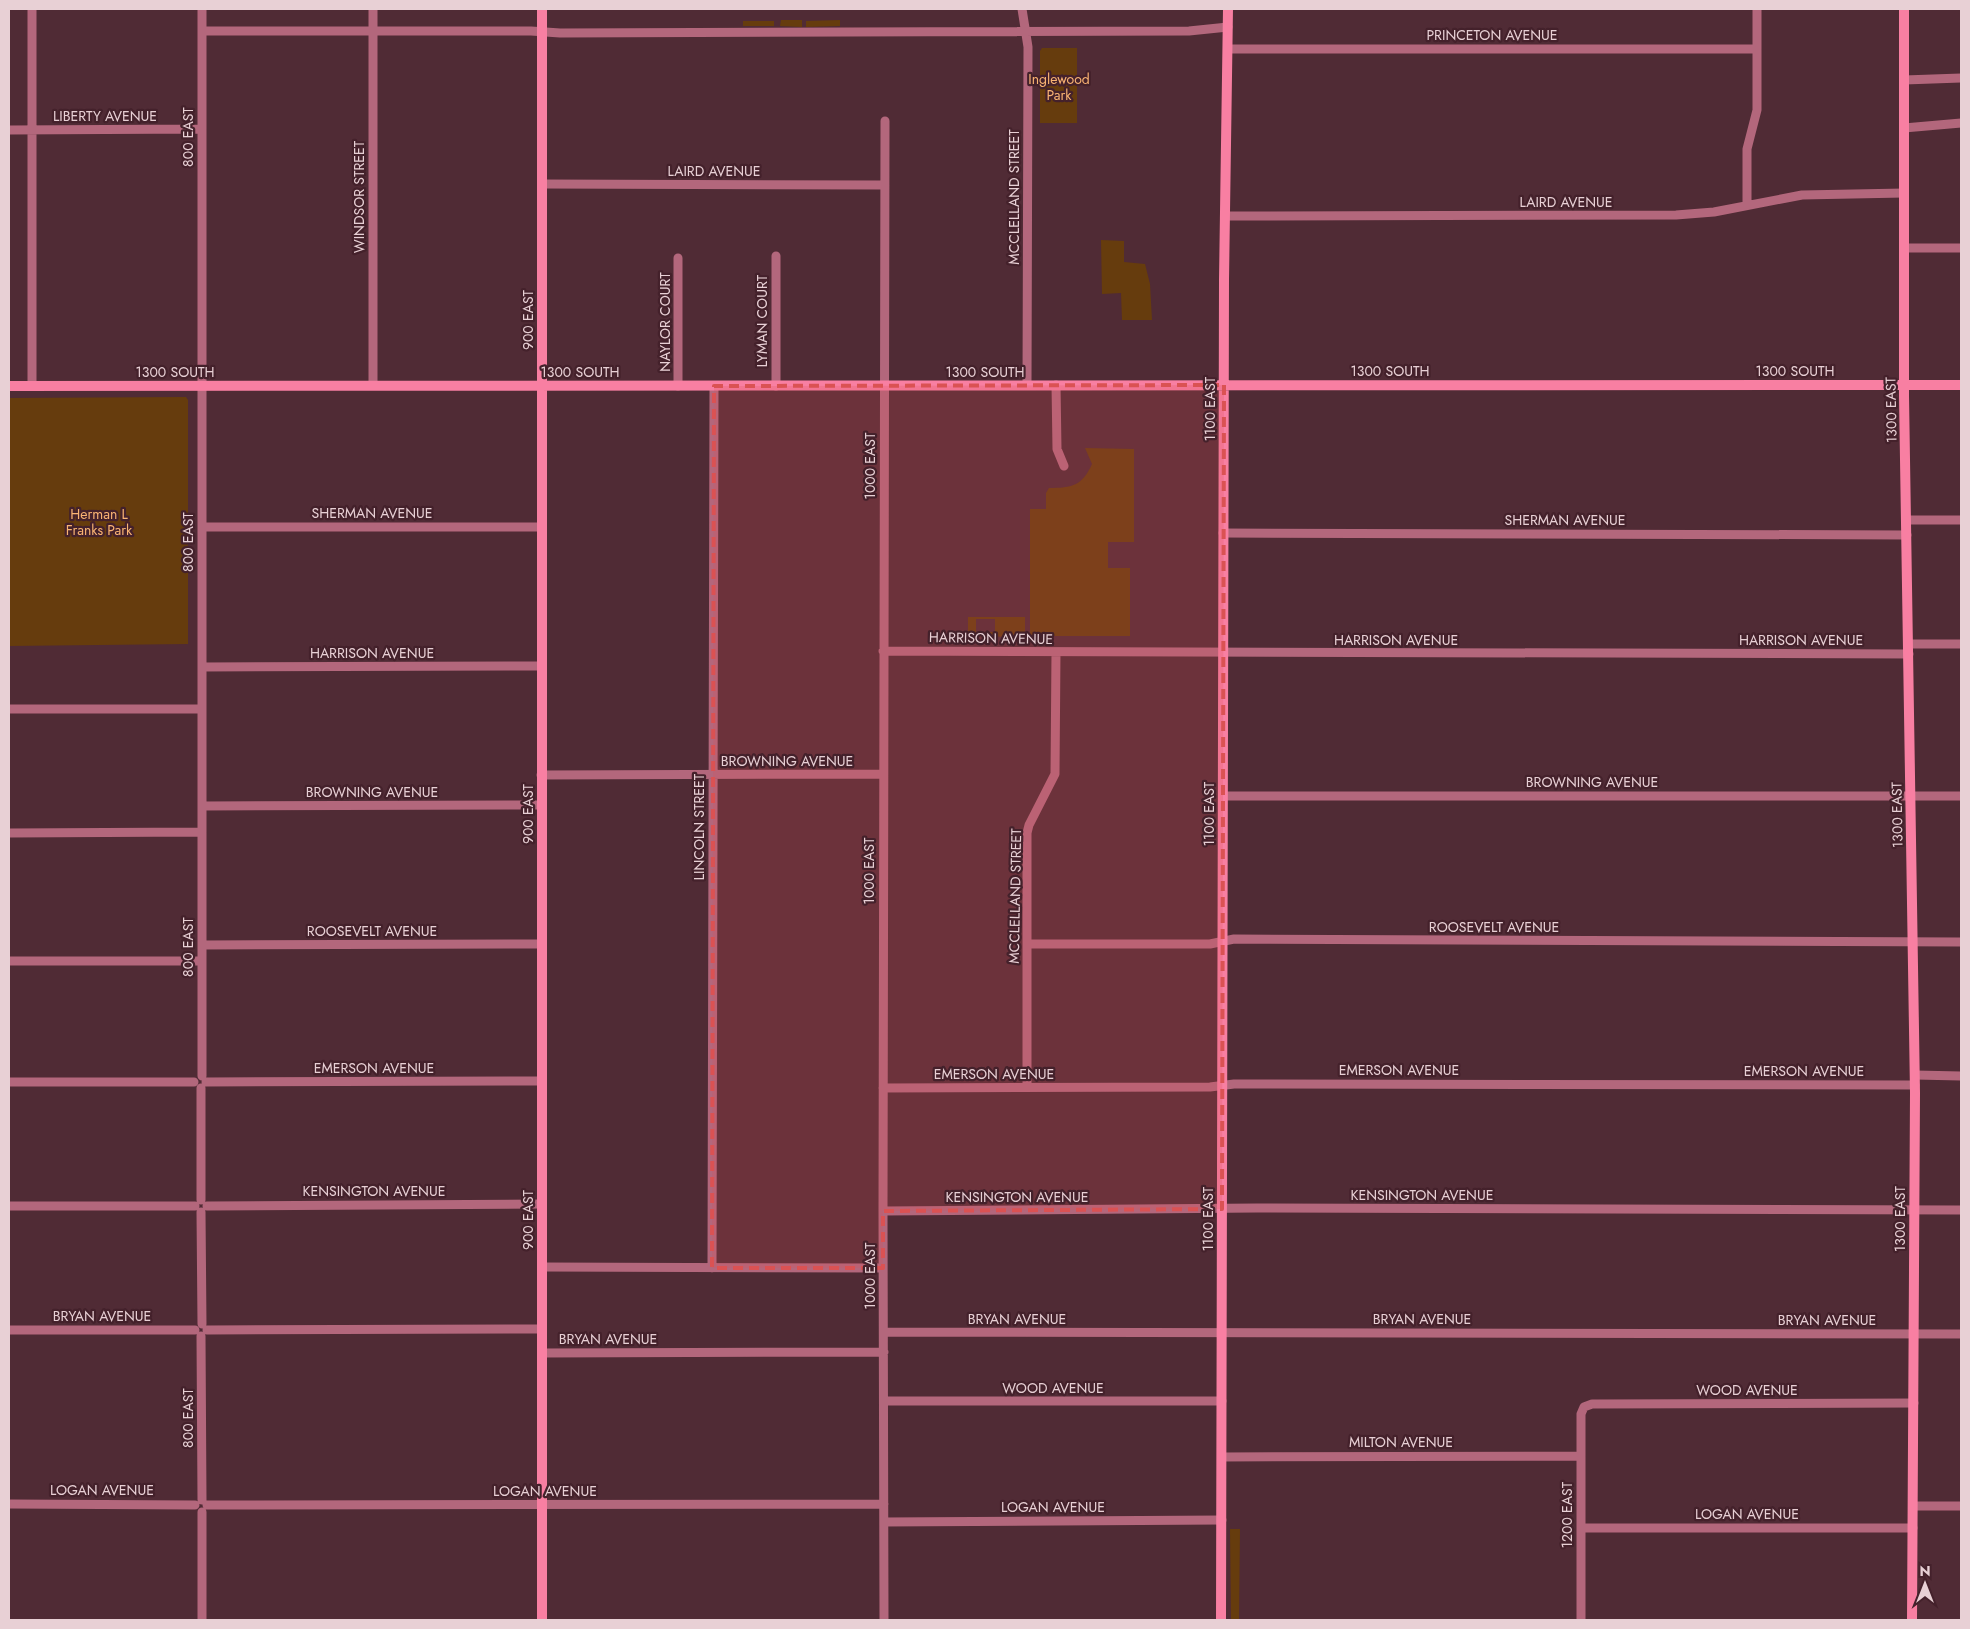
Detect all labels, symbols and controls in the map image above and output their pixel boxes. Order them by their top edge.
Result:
street label: PRINCETON AVENUE [1426,25,1558,45]
park label: Inglewood Park [1028,69,1090,105]
street label: LIBERTY AVENUE [53,106,157,126]
street label: 800 EAST [178,107,198,167]
street label: MCCLELLAND STREET [1004,129,1024,265]
street label: WINDSOR STREET [349,140,369,253]
street label: LAIRD AVENUE [667,161,761,181]
street label: LAIRD AVENUE [1519,192,1613,212]
street label: NAYLOR COURT [655,272,675,372]
street label: LYMAN COURT [752,274,772,367]
street label: 900 EAST [518,289,538,350]
street label: 1300 SOUTH [1351,361,1429,381]
street label: 1300 SOUTH [1756,361,1834,381]
street label: 1300 SOUTH [136,362,214,382]
street label: 1300 SOUTH [541,362,619,382]
street label: 1300 SOUTH [946,362,1024,382]
street label: 1100 EAST [1200,376,1220,441]
street label: 1300 EAST [1880,376,1902,443]
street label: 1000 EAST [860,432,880,499]
street label: SHERMAN AVENUE [312,503,432,523]
park label: Herman L Franks Park [66,504,133,540]
street label: SHERMAN AVENUE [1505,510,1625,530]
street label: 800 EAST [178,512,198,572]
street label: HARRISON AVENUE [929,627,1053,649]
street label: HARRISON AVENUE [1334,630,1458,650]
street label: HARRISON AVENUE [1739,630,1863,650]
street label: HARRISON AVENUE [310,643,434,663]
street label: BROWNING AVENUE [721,751,853,771]
street label: BROWNING AVENUE [1526,772,1658,792]
street label: LINCOLN STREET [689,773,709,880]
street label: 1100 EAST [1199,781,1219,846]
street label: 1300 EAST [1886,781,1908,848]
street label: BROWNING AVENUE [306,782,438,802]
street label: 900 EAST [518,783,538,844]
street label: MCCLELLAND STREET [1004,828,1026,964]
street label: 1000 EAST [859,837,879,904]
street label: 800 EAST [178,917,198,977]
street label: ROOSEVELT AVENUE [1429,917,1559,937]
street label: ROOSEVELT AVENUE [307,921,437,941]
street label: EMERSON AVENUE [314,1058,434,1078]
street label: EMERSON AVENUE [1339,1060,1459,1080]
street label: EMERSON AVENUE [1744,1061,1864,1081]
street label: EMERSON AVENUE [934,1064,1054,1084]
street label: KENSINGTON AVENUE [303,1181,445,1201]
street label: KENSINGTON AVENUE [1351,1185,1493,1205]
street label: 1300 EAST [1890,1185,1910,1252]
street label: 1100 EAST [1198,1186,1218,1251]
street label: KENSINGTON AVENUE [946,1187,1088,1207]
street label: 900 EAST [518,1189,538,1250]
street label: 1000 EAST [860,1242,880,1309]
street label: BRYAN AVENUE [53,1306,151,1326]
street label: BRYAN AVENUE [968,1309,1066,1329]
street label: BRYAN AVENUE [1373,1309,1471,1329]
street label: BRYAN AVENUE [1778,1310,1876,1330]
street label: BRYAN AVENUE [559,1329,657,1349]
street label: WOOD AVENUE [1002,1378,1104,1398]
street label: WOOD AVENUE [1696,1380,1798,1400]
street label: 800 EAST [178,1388,198,1448]
street label: MILTON AVENUE [1349,1432,1453,1452]
street label: LOGAN AVENUE [50,1480,154,1500]
street label: LOGAN AVENUE [493,1481,597,1501]
street label: 1200 EAST [1557,1481,1577,1548]
street label: LOGAN AVENUE [1001,1497,1105,1517]
street label: LOGAN AVENUE [1695,1504,1799,1524]
north arrow [1900,1559,1950,1609]
text: N [1919,1561,1931,1581]

